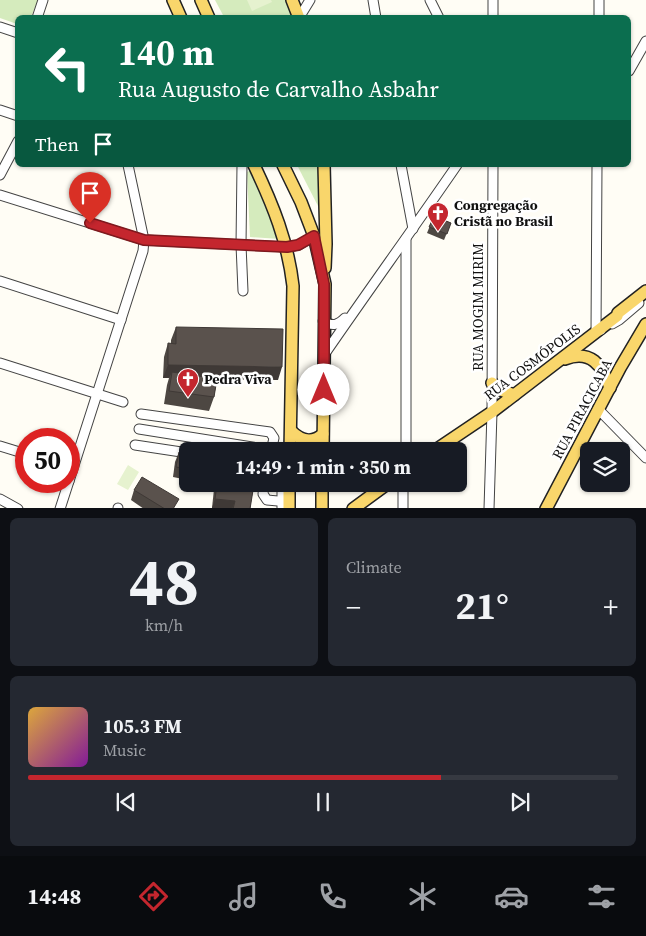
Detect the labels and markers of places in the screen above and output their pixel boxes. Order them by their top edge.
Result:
pin [69,172,111,223]
place label: Congregação Cristã no Brasil [454,195,553,231]
church icon: Congregação Cristã no Brasil [426,201,450,232]
church icon: Pedra Viva [176,367,200,398]
place label: Pedra Viva [204,369,272,389]

